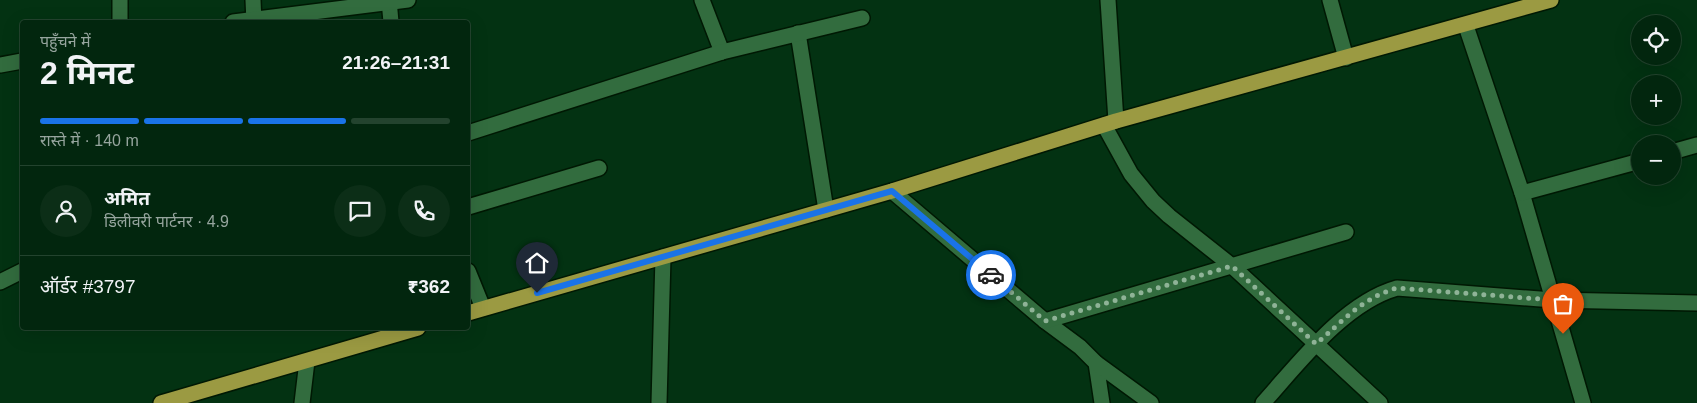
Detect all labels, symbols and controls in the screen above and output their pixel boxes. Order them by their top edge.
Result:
map controls [1631,15,1681,185]
button: locate [1631,15,1681,65]
text: पहुँचने में [40,33,91,50]
text: 21:26–21:31 [342,52,450,73]
text: 2 मिनट [40,55,134,91]
button: + [1631,75,1681,125]
text: रास्ते में · 140 m [40,132,139,149]
button: − [1631,135,1681,185]
button: person [40,185,92,237]
button: chat [334,185,386,237]
button: phone [398,185,450,237]
text: अमित [104,188,150,209]
text: डिलीवरी पार्टनर · 4.9 [104,213,229,230]
pin [516,242,558,293]
icon: home [523,249,551,277]
courier [966,250,1016,300]
icon: car [977,261,1005,289]
text: ऑर्डर #3797 [40,276,136,297]
text: ₹362 [407,276,450,297]
pin [1542,283,1584,334]
icon: bag [1549,290,1577,318]

